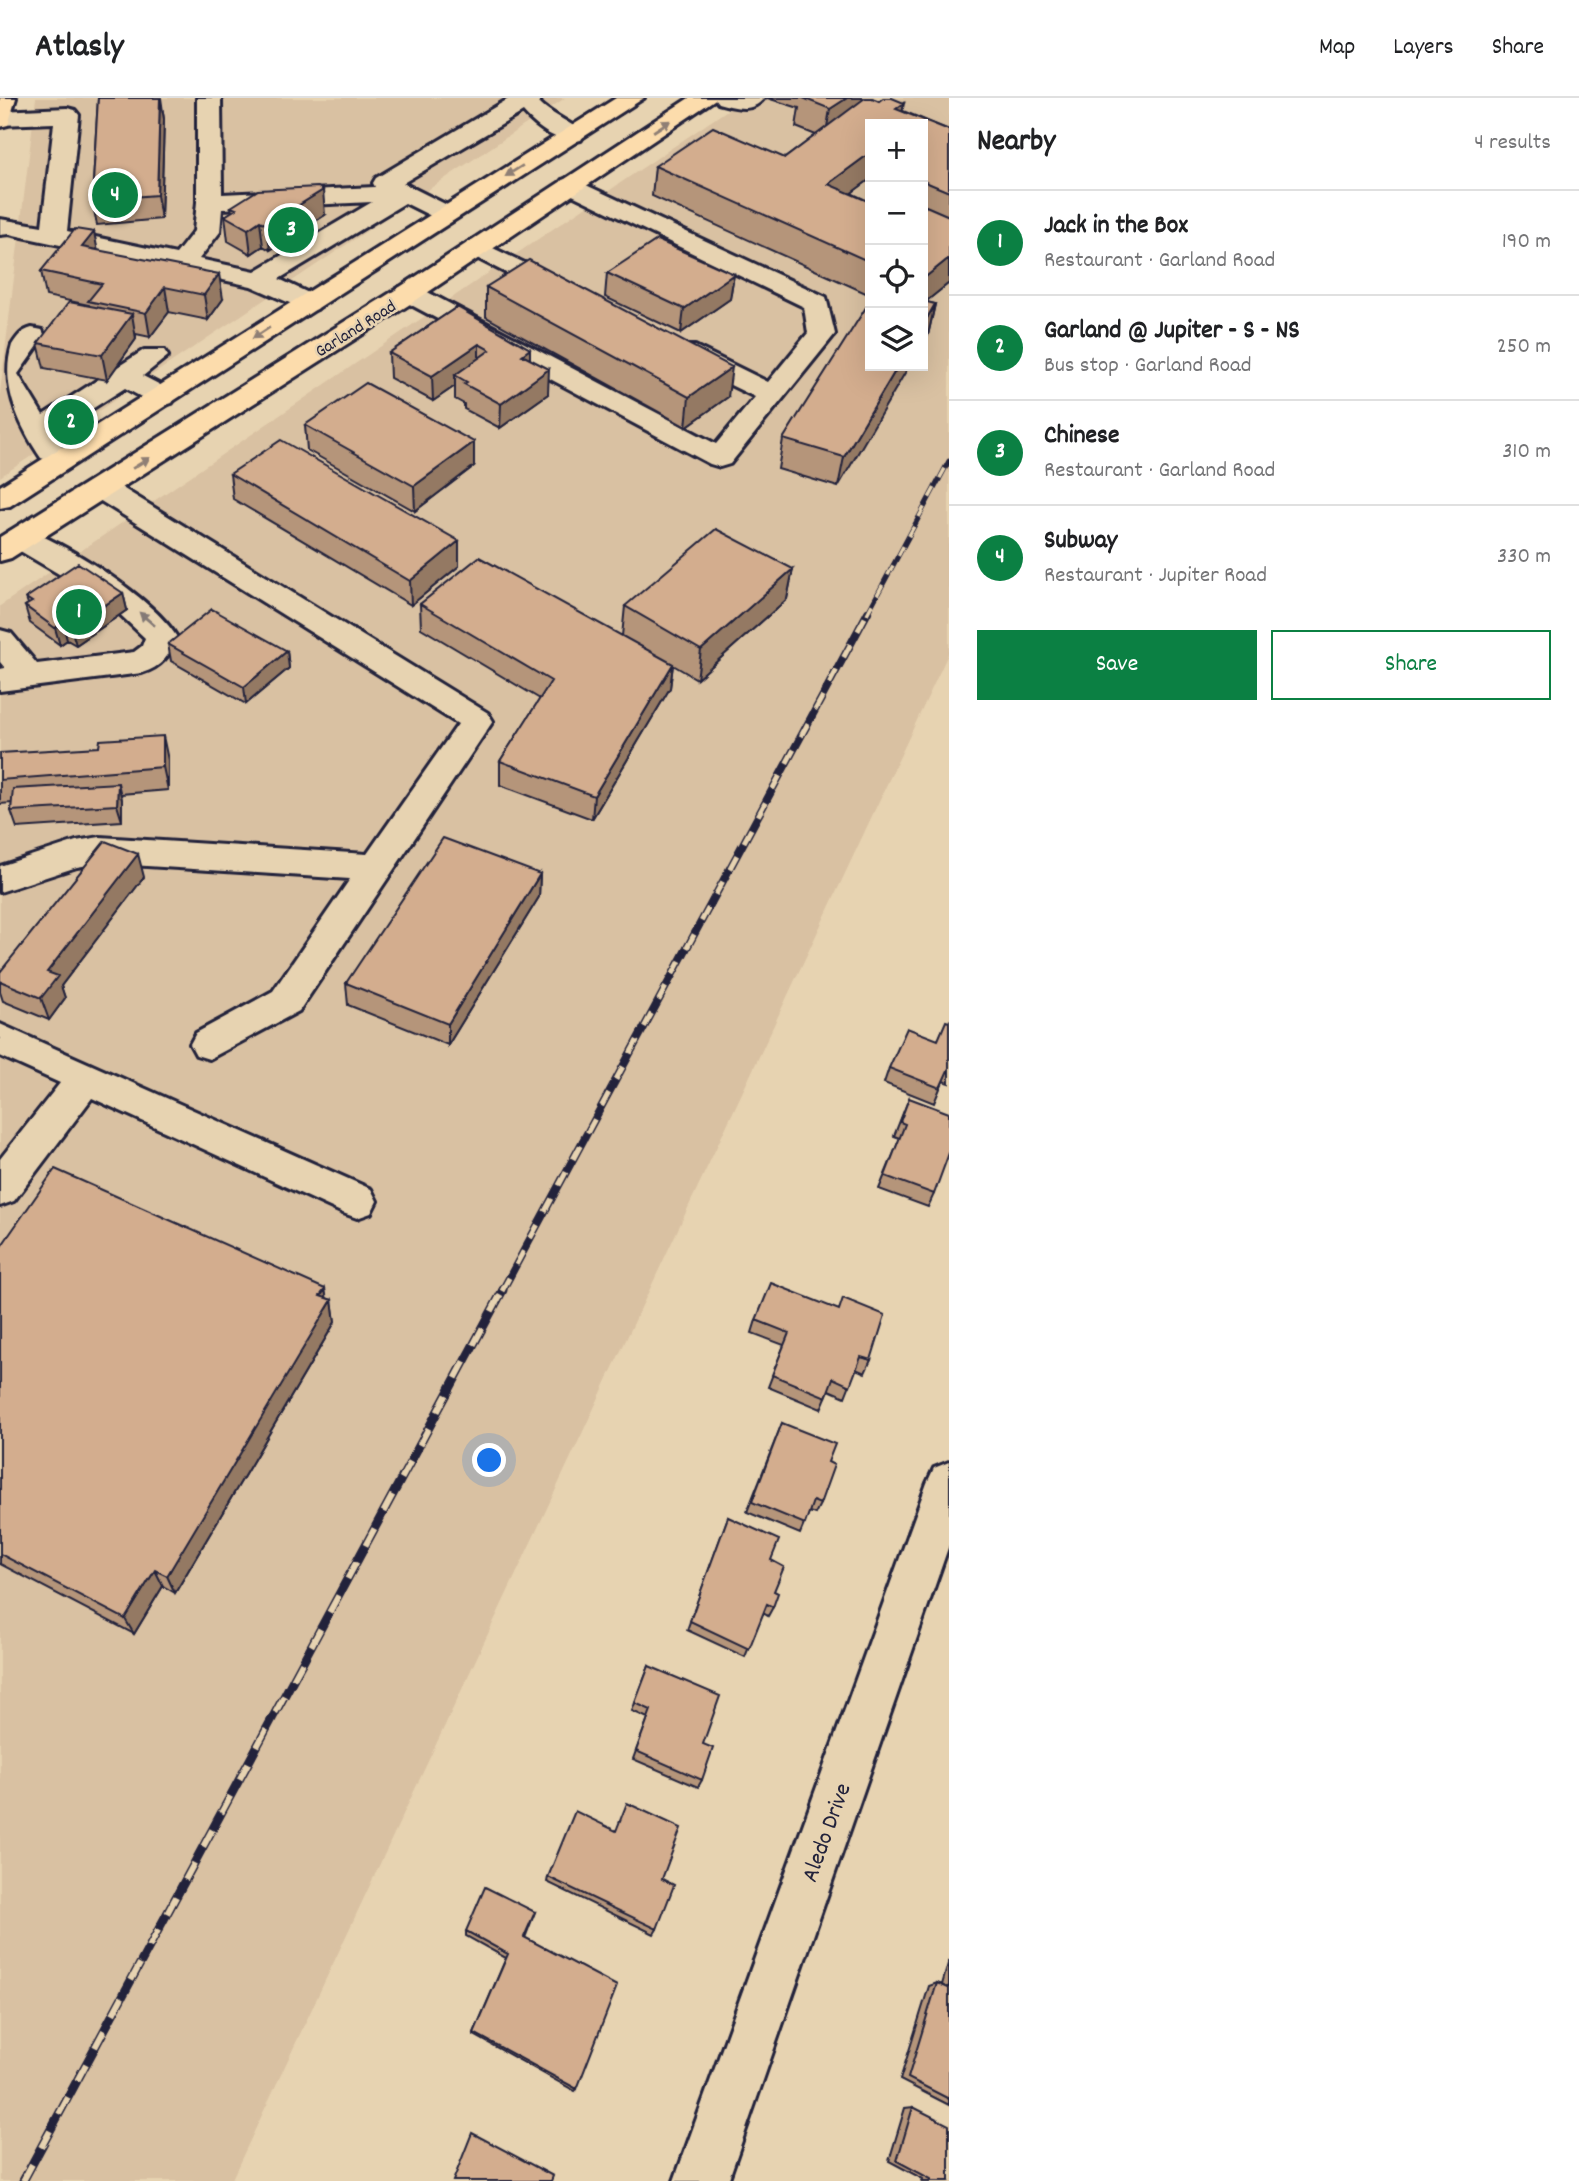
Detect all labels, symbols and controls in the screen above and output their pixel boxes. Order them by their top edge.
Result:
text: Atlasly [35,25,124,72]
text: Map [1319,31,1355,65]
text: Layers [1393,31,1454,65]
text: Share [1492,31,1544,65]
map controls [865,119,928,371]
button: + [865,119,928,182]
one-way arrow [653,120,672,133]
text: Nearby [977,122,1055,165]
text: 4 results [1474,127,1551,160]
one-way arrow [505,165,524,178]
pin: 4 [92,169,138,221]
button: − [865,182,928,245]
pin: 3 [268,204,314,256]
text: Jack in the Box [1044,208,1188,245]
text: 1 [997,226,1003,259]
text: 190 m [1502,226,1551,259]
button: locate [865,245,928,308]
text: Restaurant · Garland Road [1044,245,1275,278]
street label: Garland Road [311,295,402,365]
button: layers [865,308,928,371]
text: Garland @ Jupiter - S - NS [1044,313,1300,350]
one-way arrow [251,327,271,340]
text: 2 [995,331,1005,364]
text: 250 m [1497,331,1551,364]
text: Bus stop · Garland Road [1044,350,1251,383]
pin: 2 [48,396,94,448]
text: Chinese [1044,418,1119,455]
text: 3 [995,436,1005,469]
text: 310 m [1502,436,1551,469]
text: Restaurant · Garland Road [1044,455,1275,488]
one-way arrow [132,457,151,470]
text: Subway [1044,523,1117,560]
text: 4 [995,541,1005,574]
text: 330 m [1497,541,1551,574]
text: Restaurant · Jupiter Road [1044,560,1267,593]
pin: 1 [56,586,102,638]
one-way arrow [138,611,156,627]
button: Save [977,630,1257,700]
button: Share [1271,630,1551,700]
your location [472,1443,506,1477]
street label: Aledo Drive [794,1779,861,1887]

